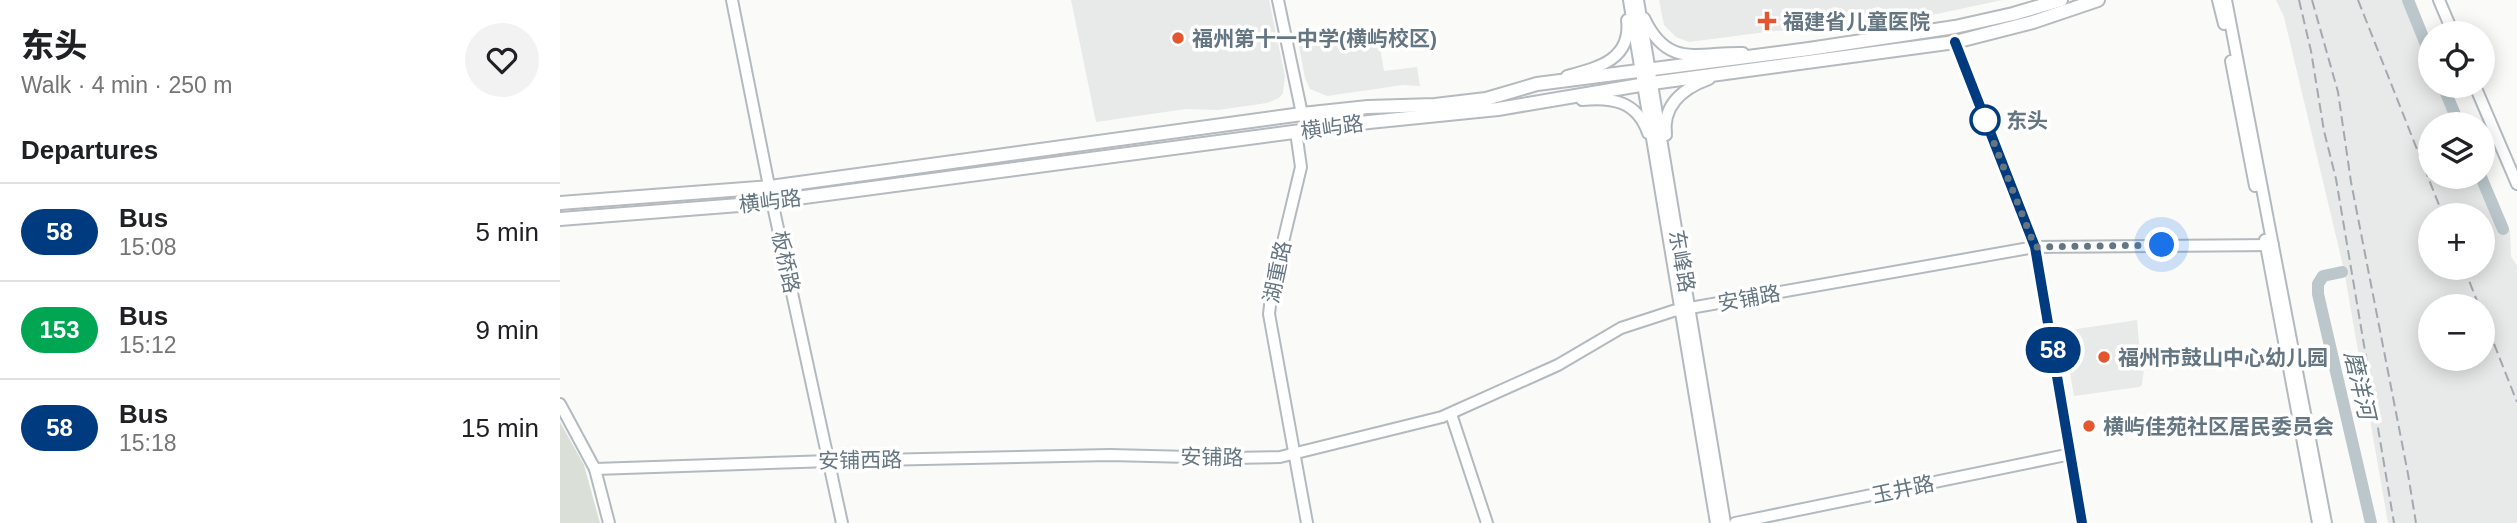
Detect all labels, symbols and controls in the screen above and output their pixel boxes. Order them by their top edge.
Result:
place label: 福建省儿童医院 [1783,10,1930,33]
marker: 福建省儿童医院 [1757,11,1777,31]
map controls [2418,21,2495,371]
button: locate [2418,21,2495,98]
button: heart [465,23,539,97]
text: 东头 [21,27,87,64]
place label: 福州第十一中学(横屿校区) [1192,27,1437,50]
marker: 福州第十一中学(横屿校区) [1170,30,1186,46]
text: Walk · 4 min · 250 m [21,72,232,98]
marker: 东头 [1970,105,2000,135]
place label: 东头 [2006,109,2048,132]
street label: 横屿路 [1299,111,1365,143]
button: layers [2418,112,2495,189]
text: Departures [21,135,158,165]
street label: 横屿路 [737,186,803,216]
text: Bus [119,203,168,233]
button: + [2418,203,2495,280]
text: 5 min [475,217,539,247]
text: 58 [46,218,73,245]
your location [2144,227,2179,262]
street label: 东峰路 [1665,228,1699,294]
street label: 板桥路 [768,229,804,295]
text: 15:08 [119,234,177,260]
street label: 湖重路 [1259,239,1295,305]
street label: 安铺路 [1716,281,1782,315]
button: − [2418,294,2495,371]
text: Bus [119,301,168,331]
text: 9 min [475,315,539,345]
text: 153 [39,316,80,343]
line badge: 58 [2022,327,2084,373]
text: 15:12 [119,332,177,358]
text: 58 [2040,336,2066,363]
place label: 福州市鼓山中心幼儿园 [2118,346,2328,369]
water label: 磨洋河 [2340,348,2381,425]
marker: 福州市鼓山中心幼儿园 [2096,349,2112,365]
text: Bus [119,399,168,429]
text: 15 min [461,413,539,443]
text: 58 [46,414,73,441]
place label: 横屿佳苑社区居民委员会 [2103,415,2334,438]
marker: 横屿佳苑社区居民委员会 [2081,418,2097,434]
text: 15:18 [119,430,177,456]
street label: 安铺路 [1180,445,1244,469]
street label: 安铺西路 [818,448,902,472]
street label: 玉井路 [1870,471,1936,507]

